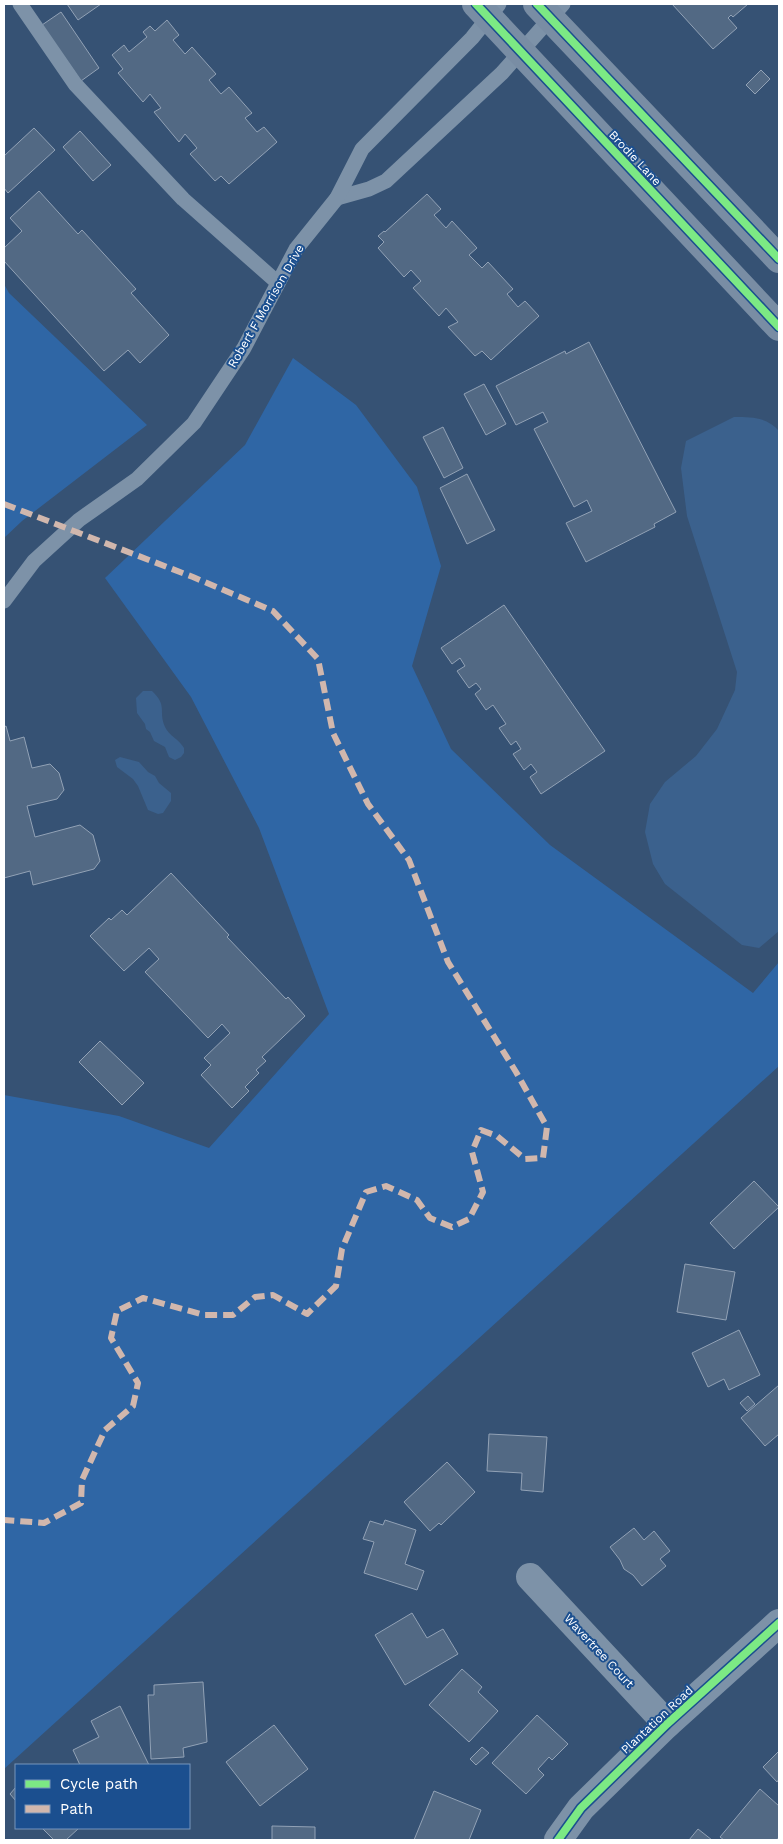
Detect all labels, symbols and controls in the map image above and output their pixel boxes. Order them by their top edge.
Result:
street label: Brodie Lane [606,128,664,188]
street label: Robert F Morrison Drive [225,242,307,370]
street label: Wavertree Court [561,1611,637,1691]
street label: Plantation Road [618,1683,696,1757]
legend [15,1764,190,1829]
text: Cycle path [60,1775,138,1793]
text: Path [60,1800,93,1818]

